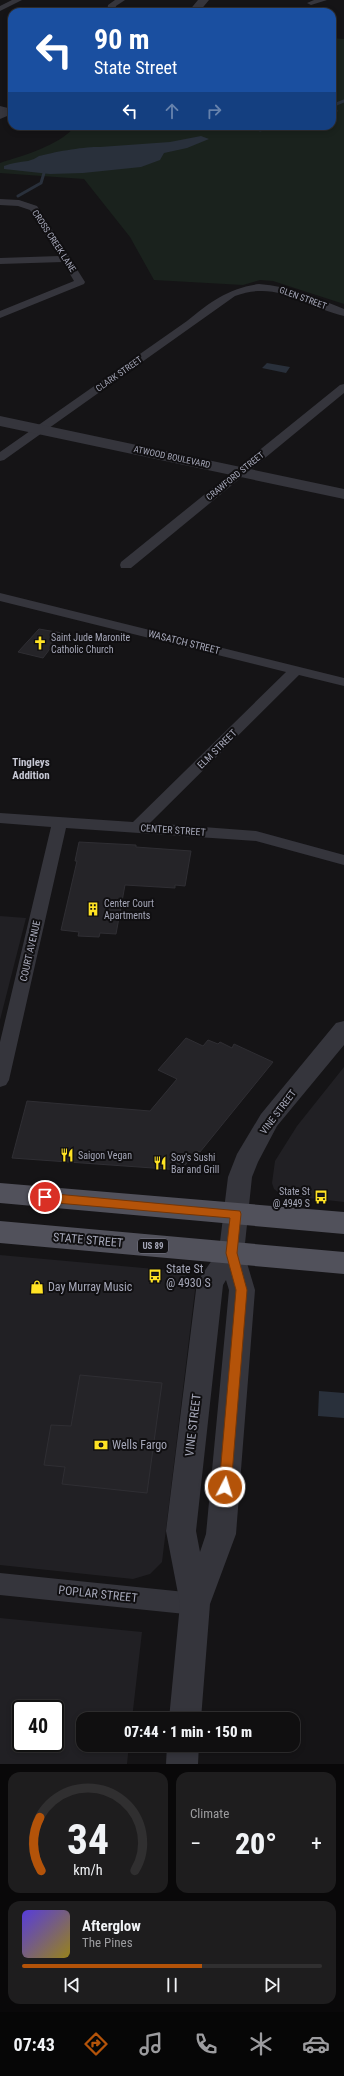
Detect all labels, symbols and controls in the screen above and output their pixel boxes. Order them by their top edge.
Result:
text: 90 m [94,23,150,56]
icon: left [28,24,80,76]
text: State Street [94,57,177,78]
icon: left [119,100,141,122]
icon: ahead [161,100,183,122]
icon: right [203,100,225,122]
street label: CROSS CREEK LANE [30,208,78,274]
street label: GLEN STREET [278,285,328,311]
street label: CLARK STREET [94,354,144,394]
street label: ATWOOD BOULEVARD [133,444,211,470]
street label: CRAWFORD STREET [204,450,266,502]
street label: WASATCH STREET [147,628,221,656]
place label: Saint Jude Maronite Catholic Church [51,632,130,655]
church icon: Saint Jude Maronite Catholic Church [32,635,48,651]
street label: ELM STREET [195,727,239,771]
district label: Tingleys Addition [12,756,50,782]
street label: CENTER STREET [140,822,206,838]
place label: Center Court Apartments [104,898,154,921]
building icon: Center Court Apartments [85,901,101,917]
street label: COURT AVENUE [18,919,42,983]
street label: VINE STREET [258,1088,298,1136]
restaurant icon: Saigon Vegan [59,1147,75,1163]
place label: Saigon Vegan [78,1150,132,1161]
place label: Soy's Sushi Bar and Grill [171,1152,219,1175]
restaurant icon: Soy's Sushi Bar and Grill [152,1155,168,1171]
pin [28,1180,62,1214]
icon: arrive [34,1186,56,1208]
place label: State St @ 4949 S [273,1186,310,1209]
bus stop icon: State St @ 4949 S [313,1189,329,1205]
street label: STATE STREET [52,1230,124,1250]
road number: US 89 [138,1239,168,1253]
place label: State St @ 4930 S [166,1262,211,1290]
bus stop icon: State St @ 4930 S [147,1268,163,1284]
shop icon: Day Murray Music [29,1279,45,1295]
place label: Day Murray Music [48,1280,133,1294]
street label: VINE STREET [182,1393,204,1457]
bank icon: Wells Fargo [93,1437,109,1453]
place label: Wells Fargo [112,1438,167,1452]
position arrow [204,1466,246,1508]
street label: POPLAR STREET [58,1583,138,1605]
speed limit sign: 40 [12,1700,64,1752]
text: 07:44 · 1 min · 150 m [124,1723,252,1741]
text: Climate [190,1806,229,1821]
text: 34 [67,1814,109,1863]
text: 20° [235,1826,277,1861]
text: − [190,1831,201,1856]
text: + [311,1831,322,1856]
text: km/h [73,1861,103,1877]
text: Afterglow [82,1917,141,1935]
text: The Pines [82,1935,133,1950]
icon: previous [61,1974,83,1996]
icon: pause [161,1974,183,1996]
icon: next [261,1974,283,1996]
icon: directions [82,2030,110,2058]
icon: music [137,2030,165,2058]
icon: phone [192,2030,220,2058]
icon: climate [247,2030,275,2058]
icon: car [302,2030,330,2058]
text: 07:43 [14,2034,55,2055]

